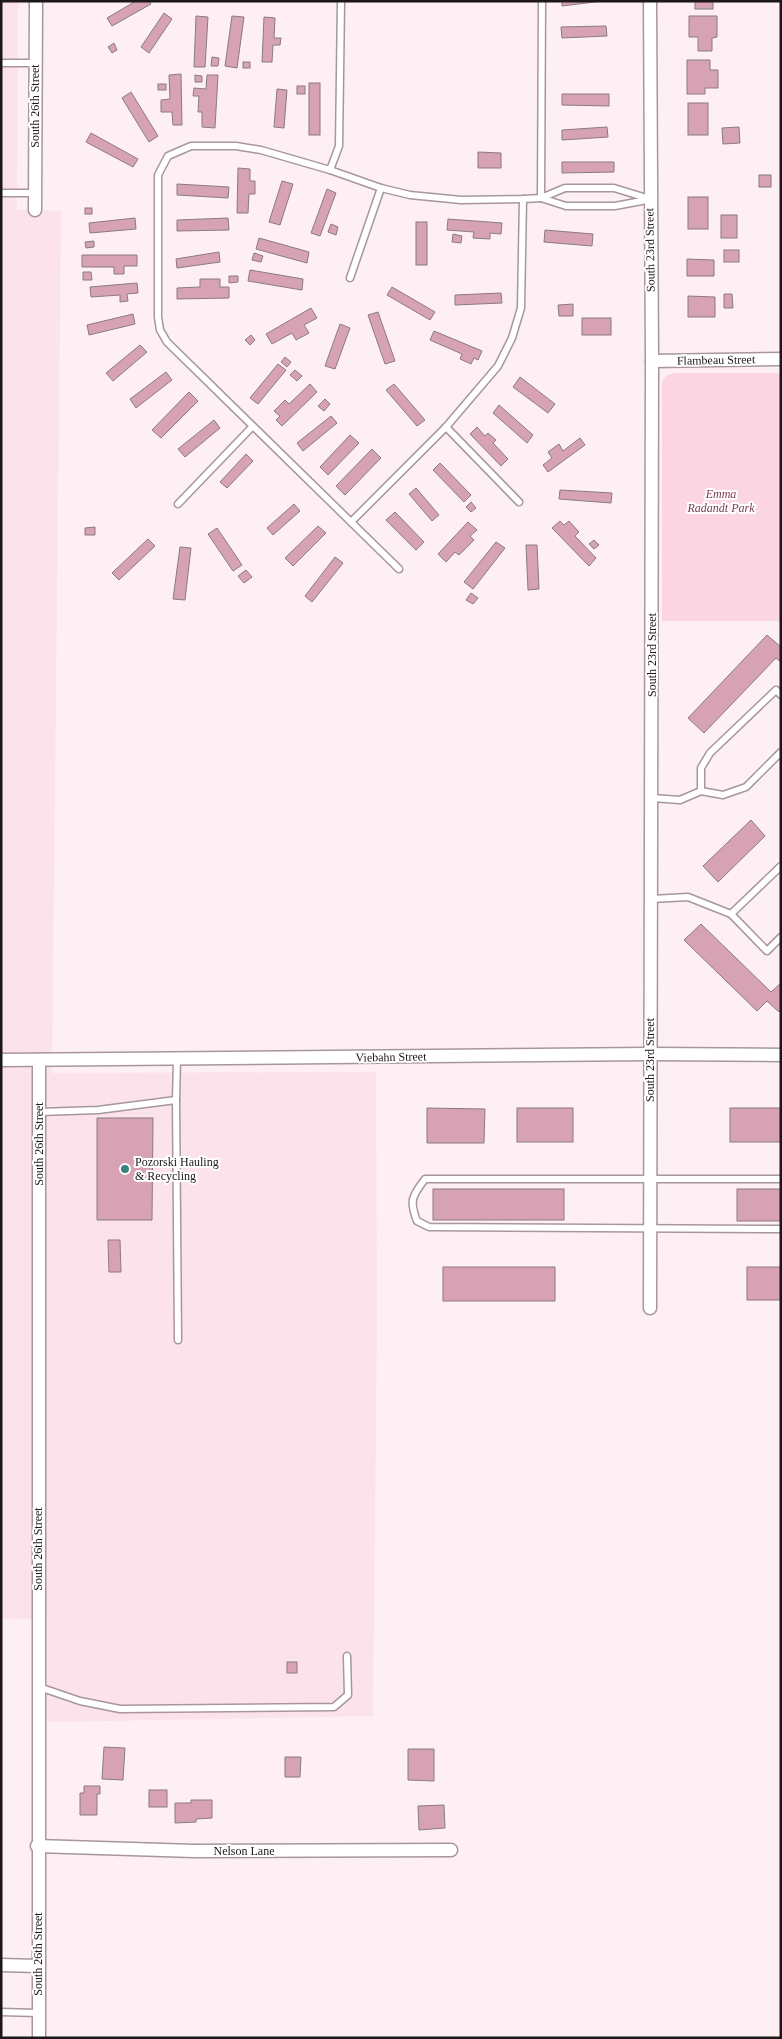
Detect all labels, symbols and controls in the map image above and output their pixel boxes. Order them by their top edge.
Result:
street label: South 26th Street [28,64,42,148]
street label: South 23rd Street [642,207,658,292]
street label: Flambeau Street [677,352,756,368]
park label: Emma Radandt Park [687,487,755,515]
street label: South 23rd Street [645,612,659,697]
street label: South 23rd Street [643,1017,657,1102]
street label: Viebahn Street [355,1049,427,1065]
street label: South 26th Street [32,1102,46,1186]
place label: Pozorski Hauling & Recycling [135,1155,219,1183]
marker: Pozorski Hauling & Recycling [119,1163,131,1175]
street label: South 26th Street [31,1507,45,1591]
street label: Nelson Lane [214,1844,274,1858]
street label: South 26th Street [31,1912,45,1996]

